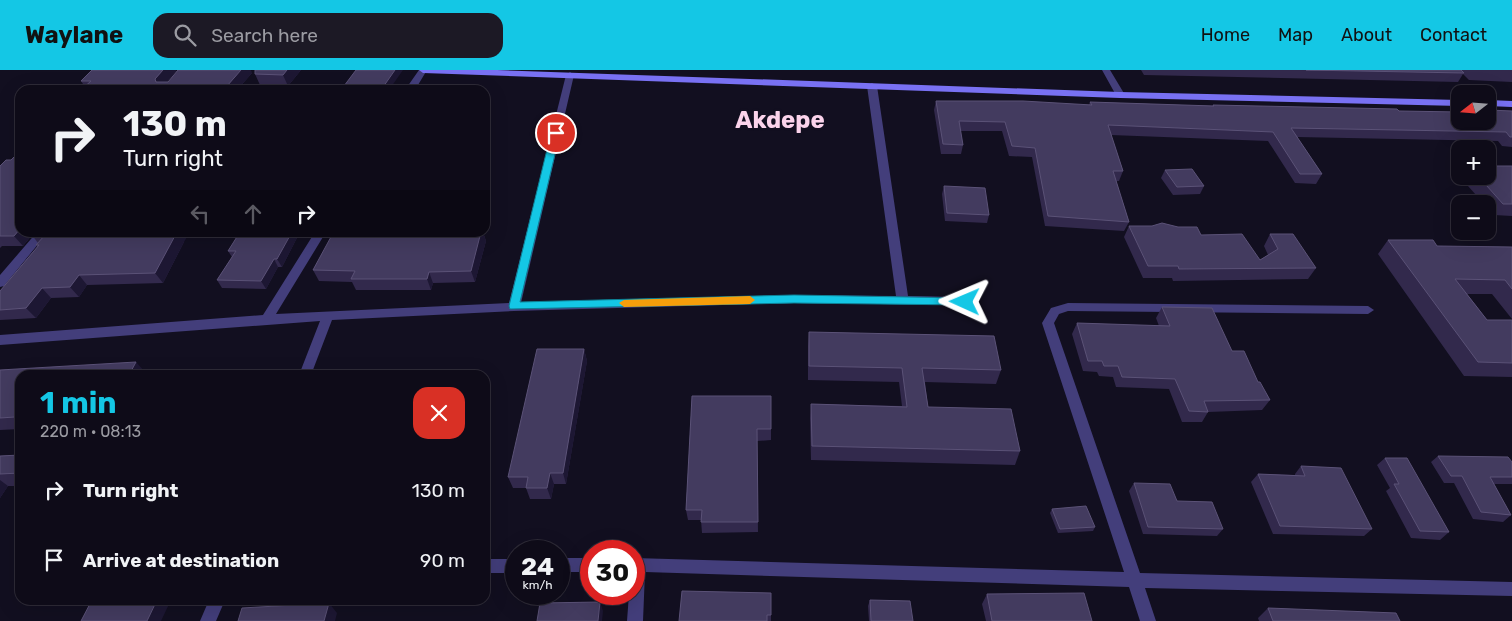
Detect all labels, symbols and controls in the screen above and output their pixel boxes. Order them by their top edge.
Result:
search box [153,13,503,58]
text: Waylane [25,21,123,49]
icon: search [171,21,199,49]
text: Search here [211,24,318,47]
text: Home [1201,24,1250,46]
text: Map [1278,24,1313,46]
text: About [1341,24,1392,46]
text: Contact [1420,24,1487,46]
north arrow [1451,85,1496,130]
map controls [1451,85,1496,240]
text: 130 m [123,103,227,145]
icon: right [40,105,105,170]
district label: Akdepe [735,106,825,134]
pin [535,112,577,154]
icon: arrive [542,119,570,147]
button: + [1451,140,1496,185]
text: Turn right [123,145,223,172]
button: − [1451,195,1496,240]
icon: left [186,200,214,228]
icon: ahead [239,200,267,228]
icon: right [292,200,320,228]
position arrow [938,275,990,327]
text: 1 min [40,385,117,421]
button: close [413,387,465,439]
text: 220 m · 08:13 [40,422,141,441]
icon: right [40,476,68,504]
text: Turn right [83,479,178,502]
text: 130 m [412,479,465,502]
speed limit sign: 30 [580,540,645,605]
icon: arrive [40,546,68,574]
text: Arrive at destination [83,549,279,572]
text: 90 m [420,549,465,572]
text: 24 [521,552,554,581]
text: km/h [523,578,552,592]

